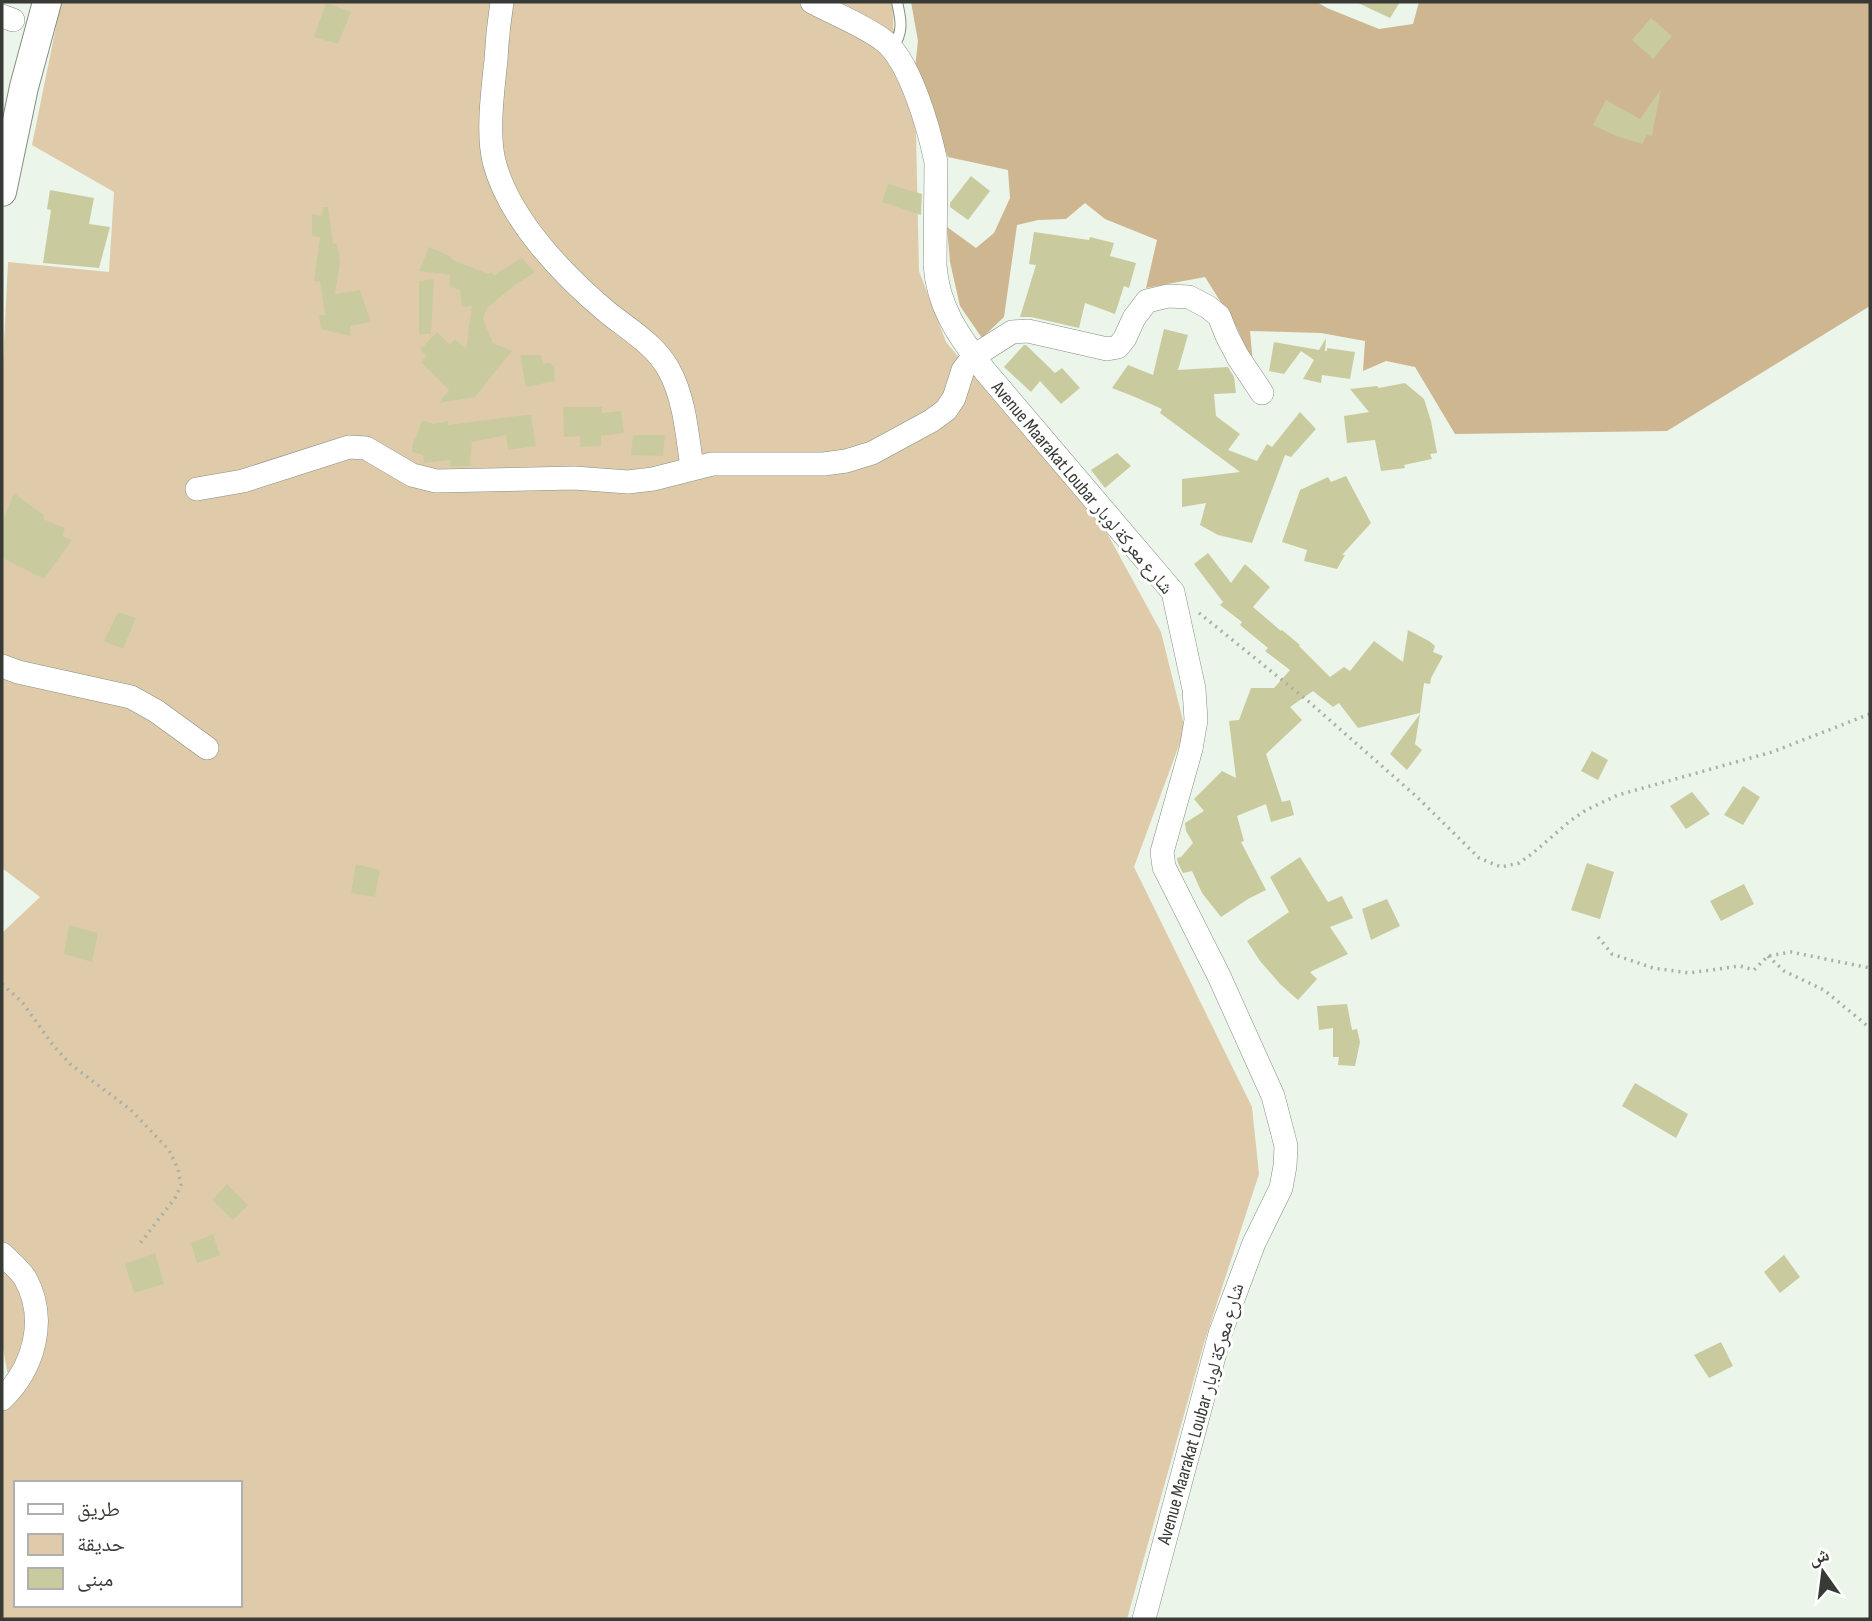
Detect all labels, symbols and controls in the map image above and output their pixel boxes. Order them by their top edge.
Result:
street label: Avenue Maarakat Loubar شارع معركة لوبار [986,376,1178,599]
street label: Avenue Maarakat Loubar شارع معركة لوبار [1152,1281,1249,1548]
legend [14,1481,242,1607]
text: طريق [77,1497,120,1522]
text: حديقة [77,1532,125,1557]
north arrow [1788,1537,1858,1607]
text: ش [1807,1543,1832,1571]
text: مبنى [77,1567,113,1592]

